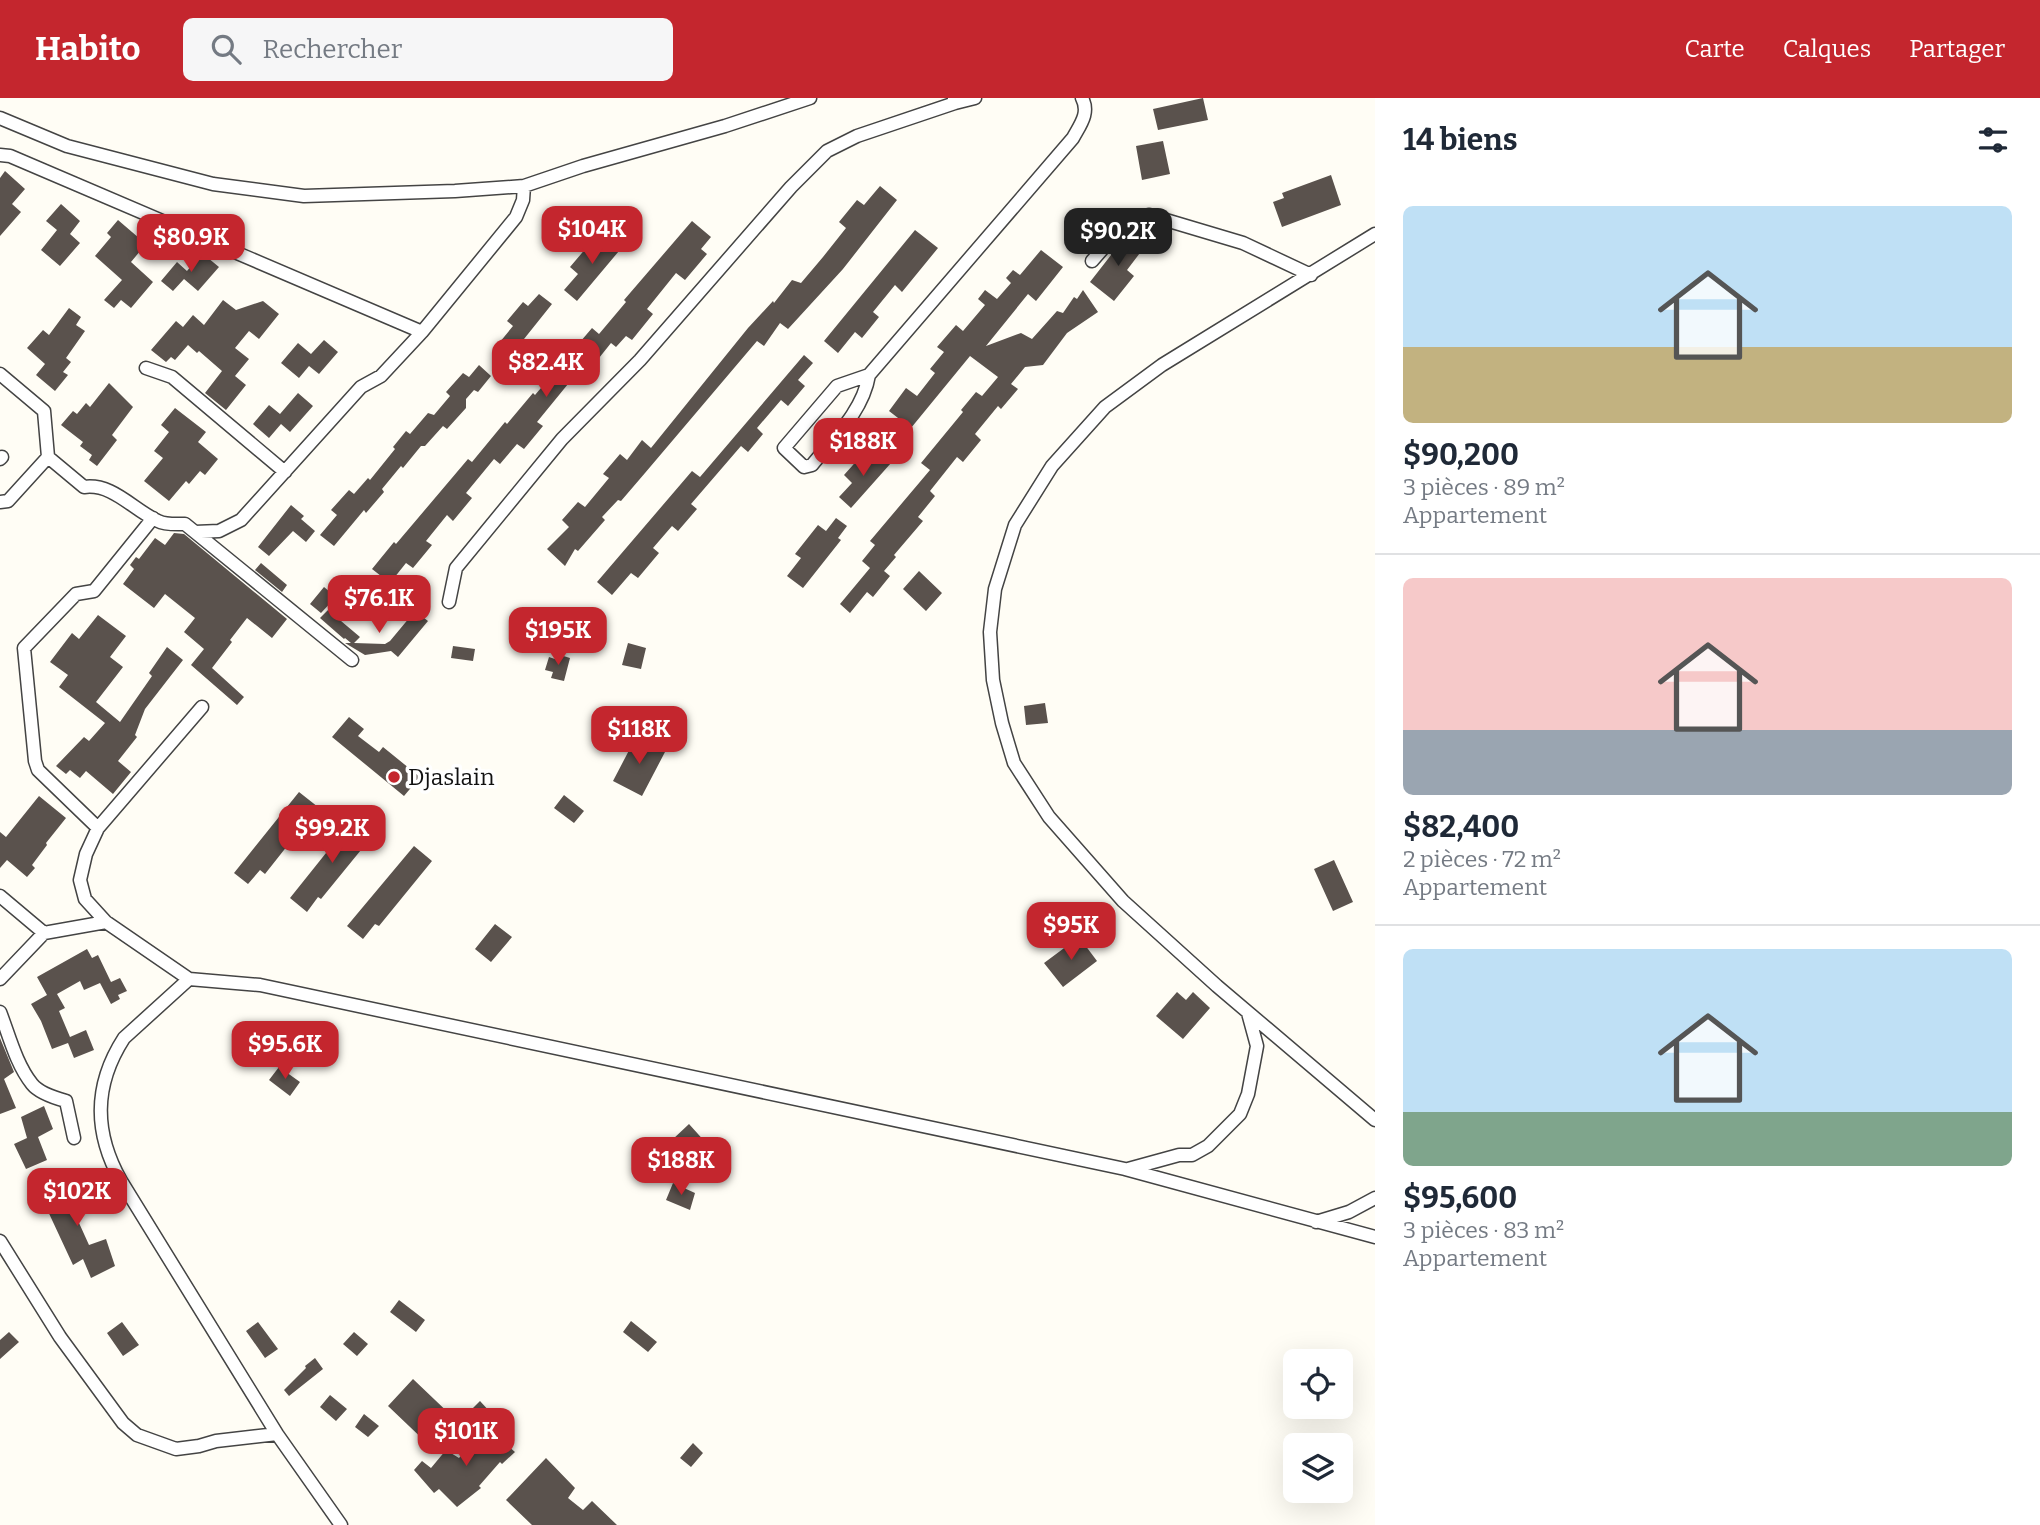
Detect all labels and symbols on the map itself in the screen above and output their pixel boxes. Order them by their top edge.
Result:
pin: $104K [543,206,641,266]
pin: $90.2K [1061,208,1175,268]
pin: $80.9K [134,214,248,274]
pin: $82.4K [489,340,603,399]
pin: $188K [814,418,912,478]
pin: $76.1K [322,575,436,635]
pin: $195K [509,608,607,667]
pin: $118K [590,706,688,766]
place label: Djaslain [408,763,495,791]
marker: Djaslain [386,769,402,785]
pin: $99.2K [275,806,389,865]
pin: $95K [1030,902,1112,962]
pin: $95.6K [228,1021,342,1081]
pin: $188K [632,1138,730,1197]
pin: $102K [28,1168,126,1228]
pin: $101K [417,1408,515,1468]

